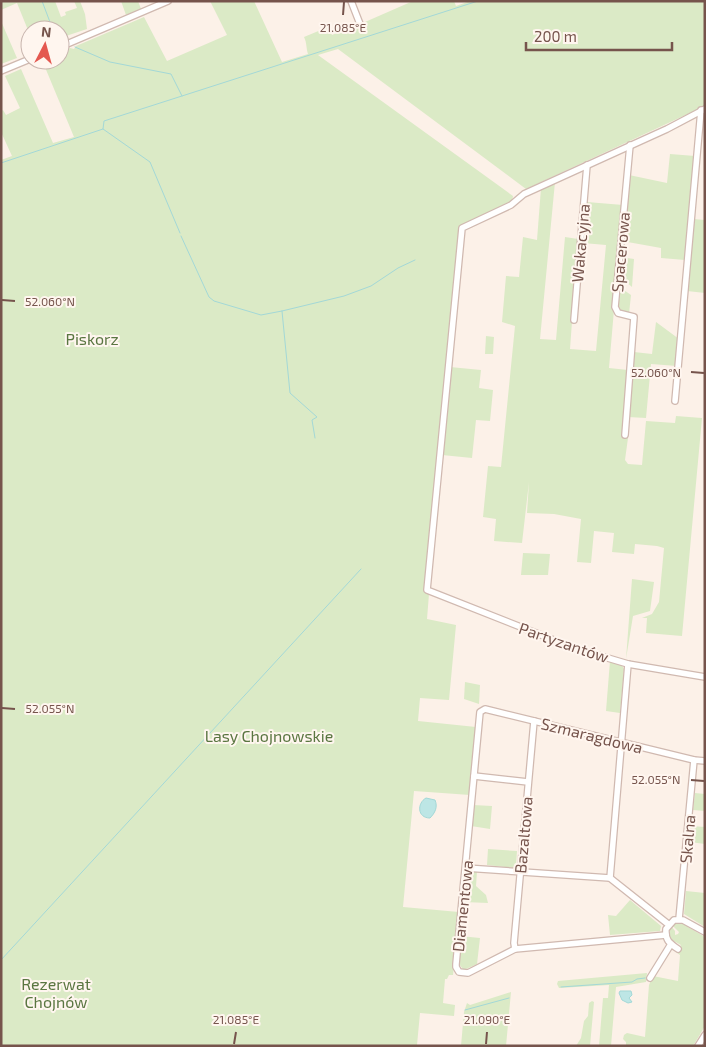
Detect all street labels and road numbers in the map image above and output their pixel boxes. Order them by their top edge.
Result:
street label: Wakacyjna [567,203,594,283]
street label: Spacerowa [607,211,633,293]
street label: Partyzantów [517,618,611,666]
street label: Szmaragdowa [539,713,645,757]
street label: Bazaltowa [510,796,536,874]
street label: Skalna [675,814,699,864]
street label: Diamentowa [448,859,476,953]

